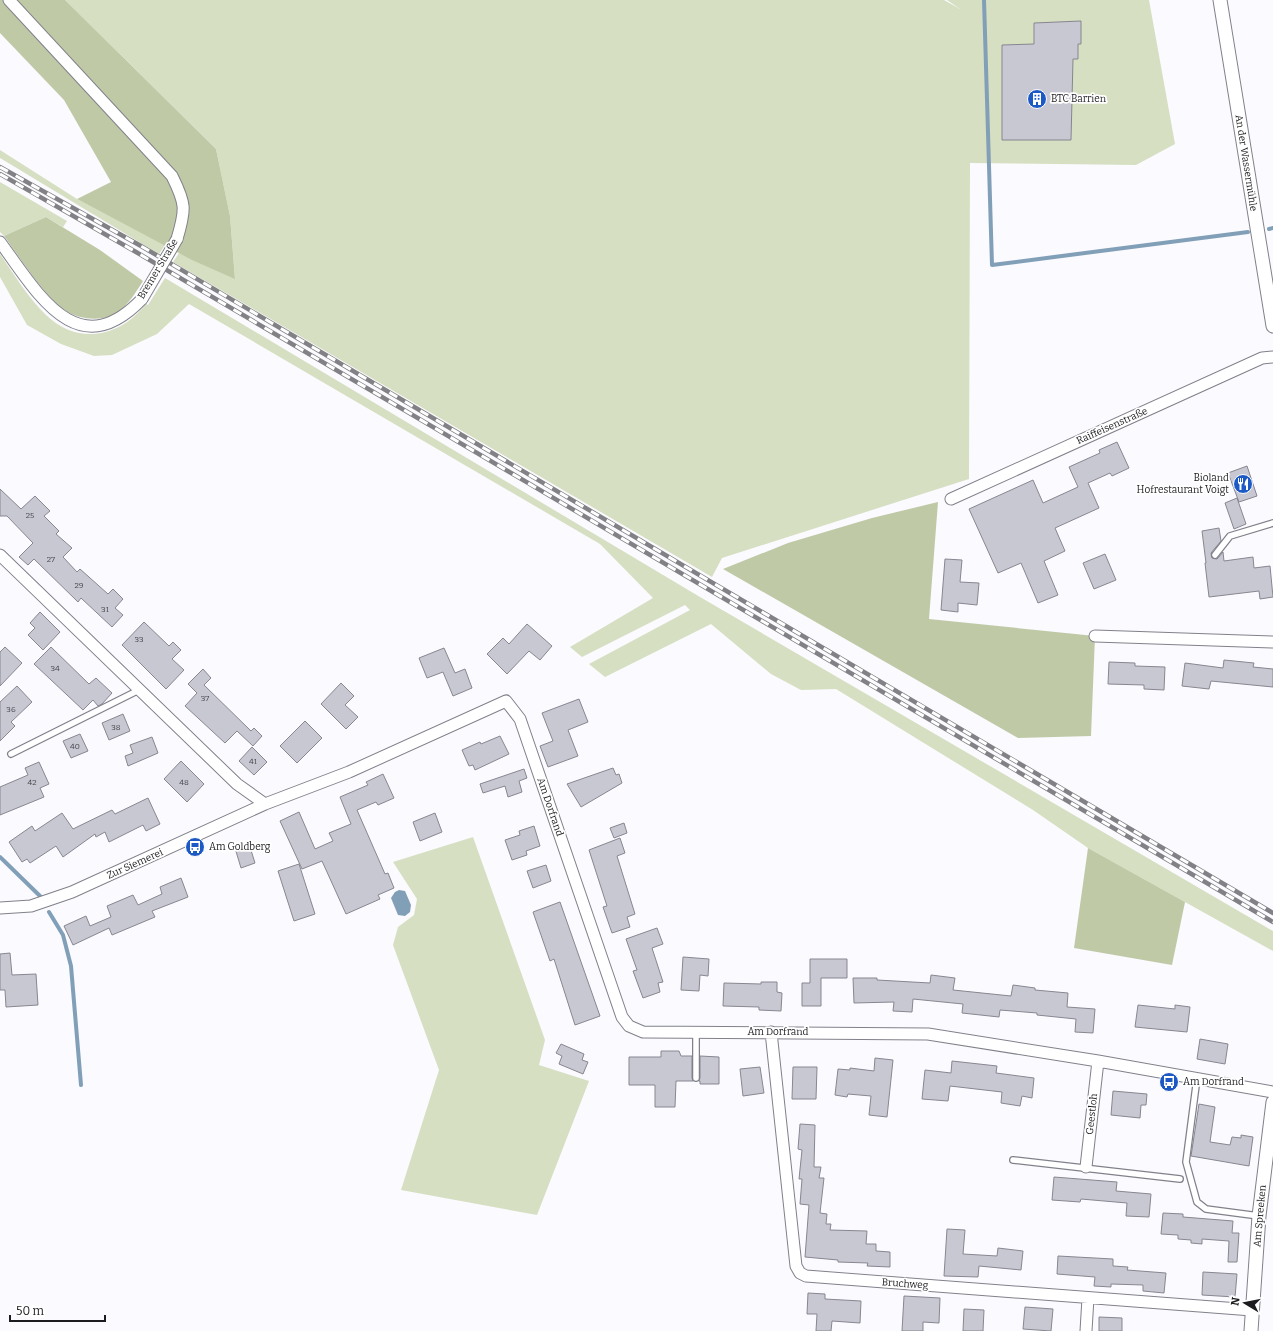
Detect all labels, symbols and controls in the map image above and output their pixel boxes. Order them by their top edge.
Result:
building icon: BTC Barrien [1026,88,1048,110]
place label: BTC Barrien [1051,93,1107,105]
street label: An der Wassermühle [1232,114,1260,212]
street label: Bremer Straße [135,237,181,301]
street label: Raiffeisenstraße [1075,405,1149,447]
place label: Bioland Hofrestaurant Voigt [1137,472,1229,496]
restaurant icon: Bioland Hofrestaurant Voigt [1232,473,1254,495]
house number: 25 [26,511,34,520]
house number: 27 [47,555,55,564]
house number: 29 [74,581,84,590]
house number: 31 [101,605,110,614]
house number: 33 [135,635,144,644]
house number: 34 [50,664,60,673]
house number: 37 [201,694,209,703]
house number: 36 [6,705,16,714]
house number: 38 [111,723,121,732]
house number: 40 [70,742,80,751]
house number: 41 [249,757,258,766]
street label: Am Dorfrand [534,776,566,838]
house number: 42 [27,778,37,787]
house number: 48 [179,778,189,787]
bus stop icon: Am Goldberg [184,836,206,858]
place label: Am Goldberg [209,841,271,853]
street label: Zur Siemerei [105,846,165,882]
street label: Am Dorfrand [747,1026,809,1038]
bus stop icon: Am Dorfrand [1158,1071,1180,1093]
place label: Am Dorfrand [1183,1076,1244,1088]
street label: Geestloh [1084,1092,1100,1135]
street label: Am Spreeken [1251,1184,1269,1248]
street label: Bruchweg [881,1276,929,1292]
north arrow [1225,1283,1265,1323]
text: N [1229,1296,1243,1307]
scale bar [10,1297,105,1323]
text: 50 m [16,1304,45,1318]

